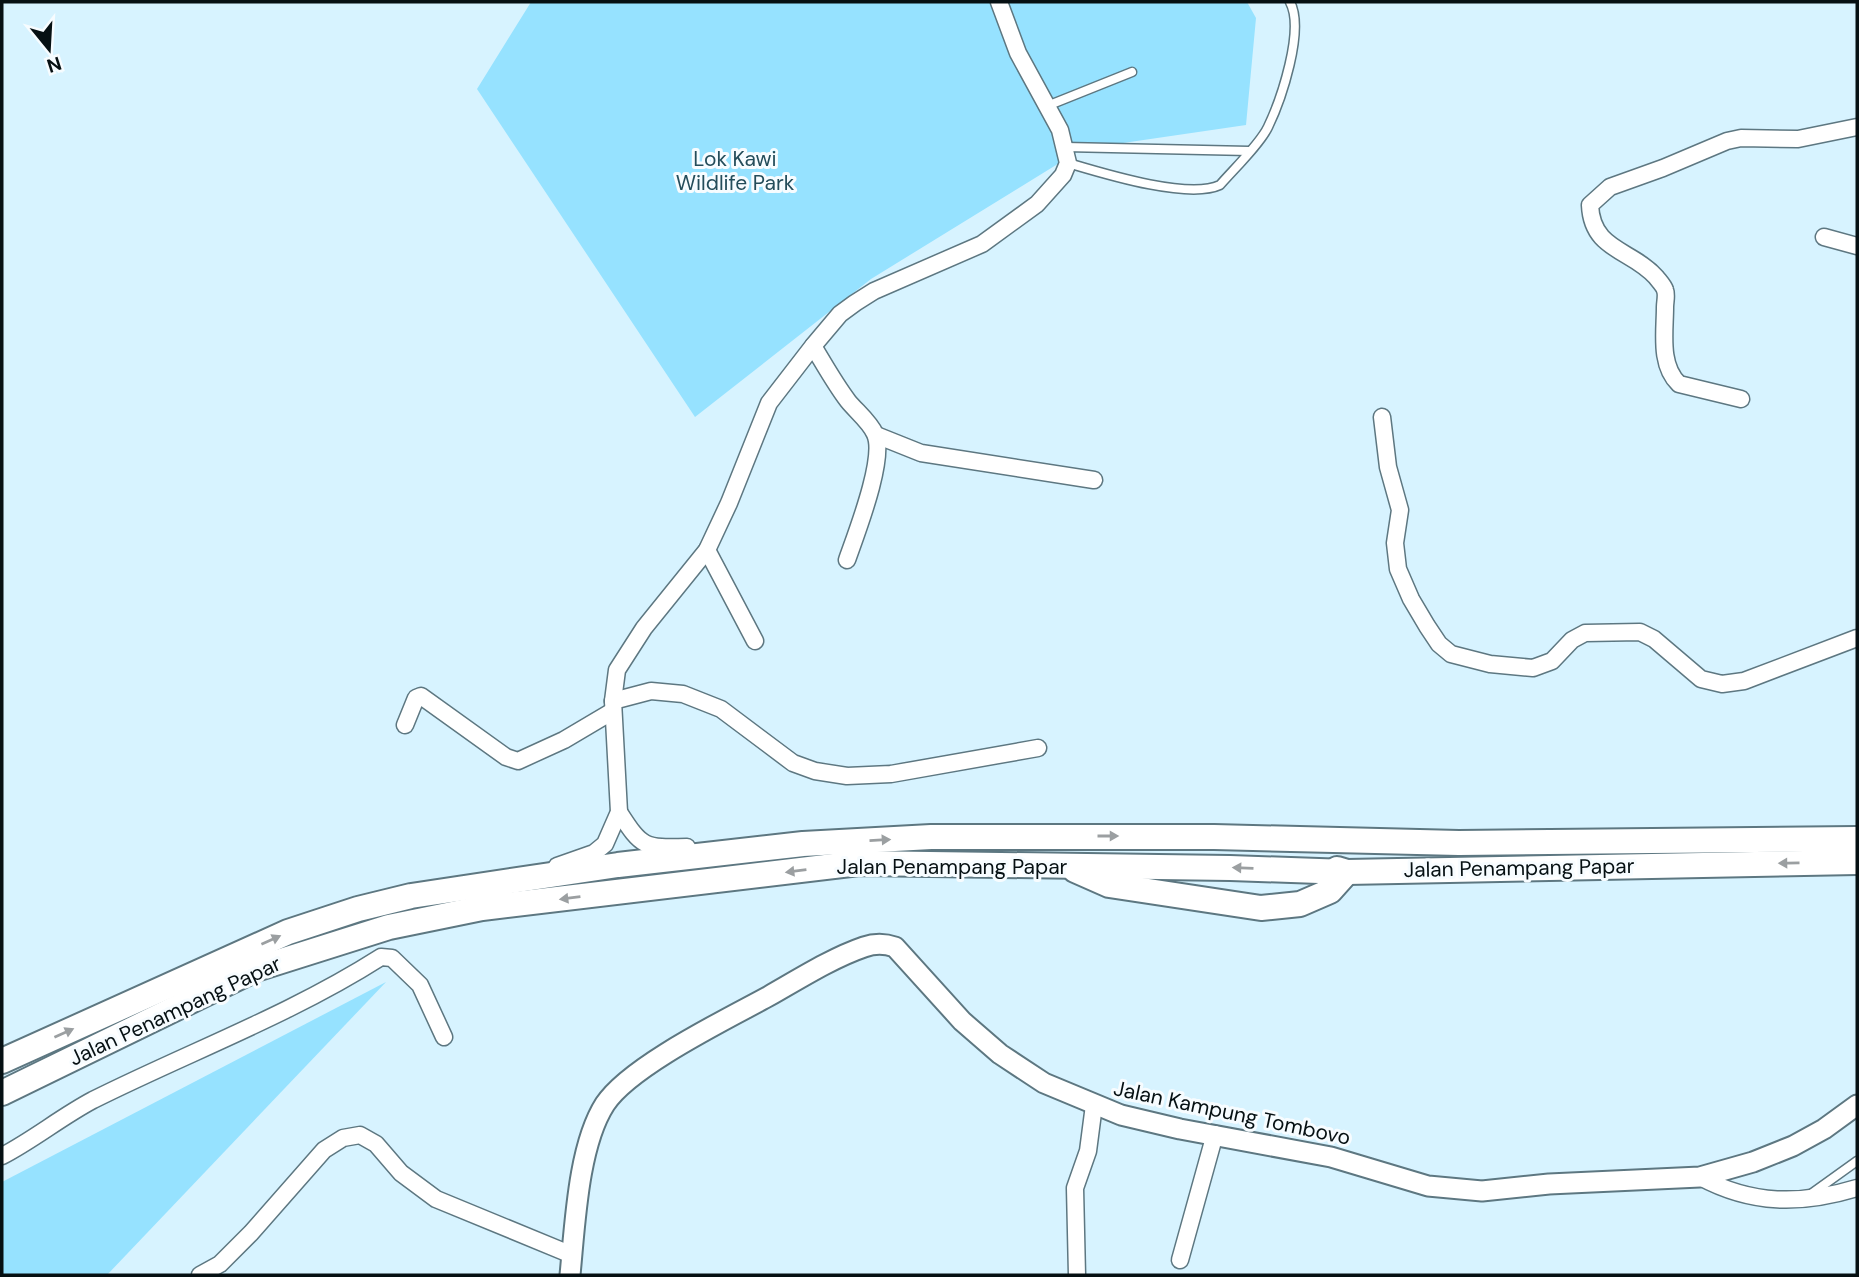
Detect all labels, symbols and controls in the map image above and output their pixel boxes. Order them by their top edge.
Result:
north arrow [14,14,84,84]
text: N [44,51,65,79]
park label: Lok Kawi Wildlife Park [676,145,795,197]
one-way arrow [1097,830,1119,842]
one-way arrow [870,834,892,845]
street label: Jalan Penampang Papar [1403,852,1635,884]
street label: Jalan Penampang Papar [837,853,1068,881]
one-way arrow [1778,858,1800,869]
one-way arrow [1232,863,1254,874]
one-way arrow [784,865,806,876]
one-way arrow [559,892,581,903]
one-way arrow [261,934,281,946]
street label: Jalan Penampang Papar [65,949,286,1072]
one-way arrow [54,1027,74,1039]
street label: Jalan Kampung Tombovo [1111,1074,1353,1152]

